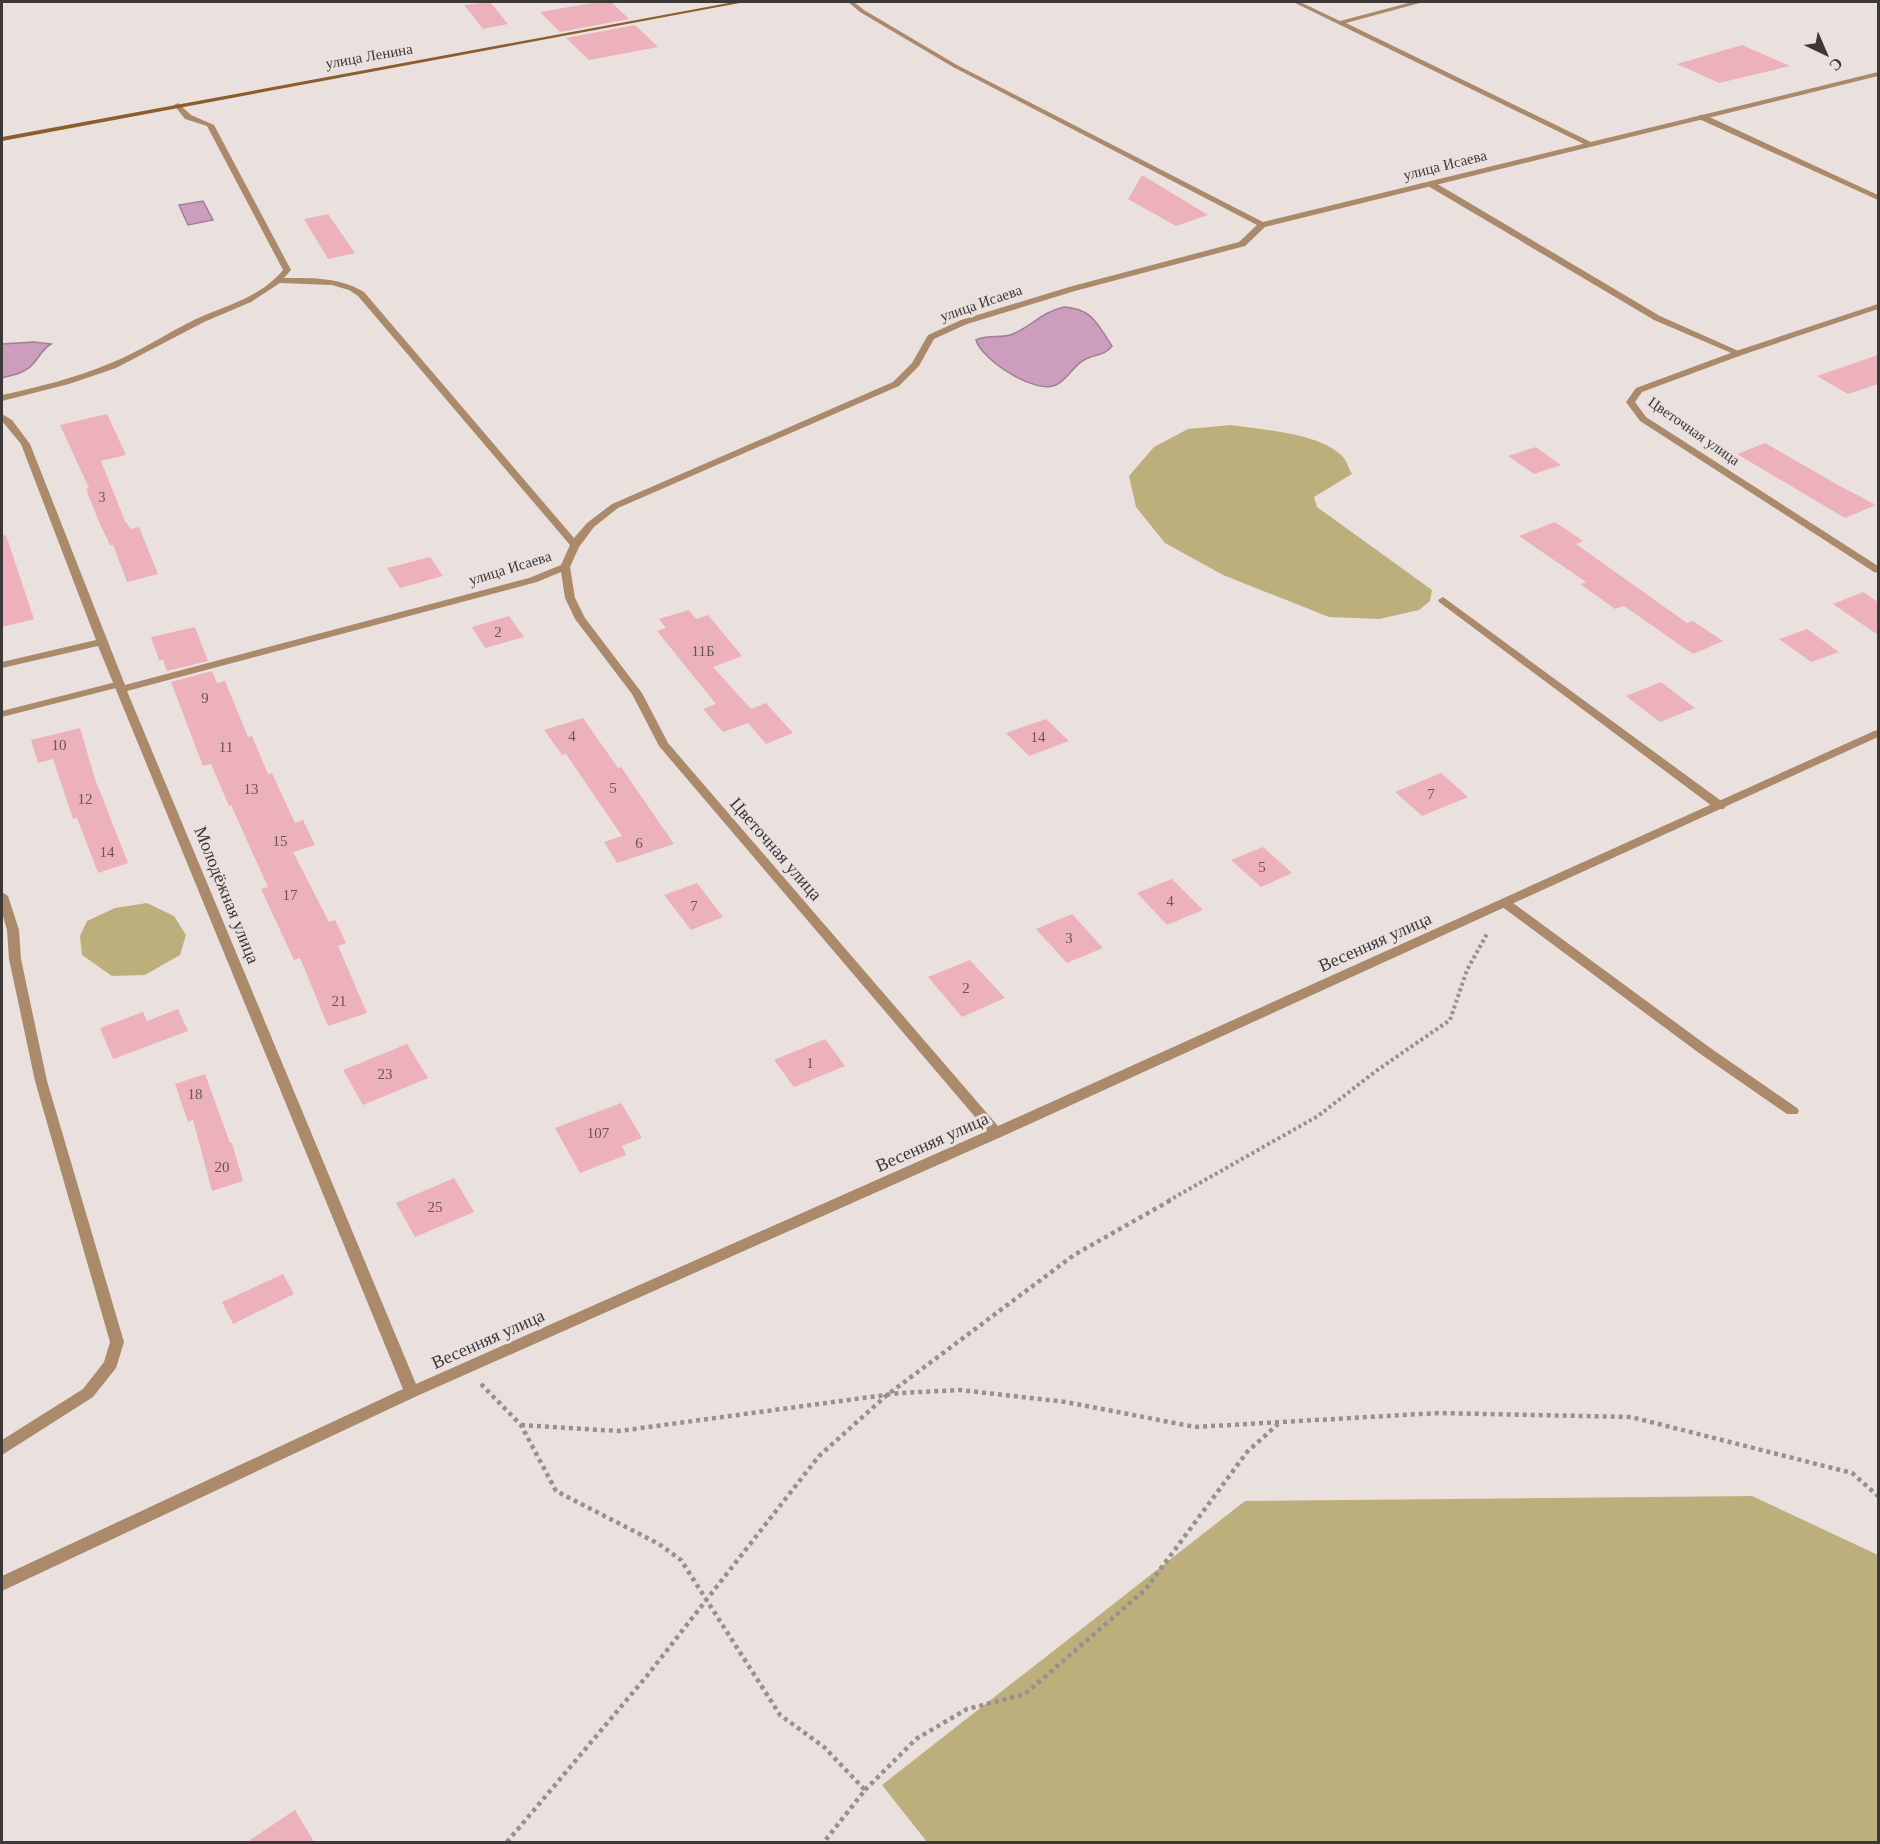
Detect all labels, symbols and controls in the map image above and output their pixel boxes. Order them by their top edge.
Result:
north arrow [1796,24,1856,84]
street label: улица Ленина [324,40,414,72]
text: С [1826,54,1846,75]
street label: улица Исаева [1402,147,1489,183]
street label: улица Исаева [938,281,1024,324]
street label: Цветочная улица [1645,394,1743,469]
house number: 3 [99,490,106,505]
street label: улица Исаева [467,548,553,588]
house number: 2 [494,624,502,640]
house number: 11Б [691,643,715,659]
house number: 9 [201,690,209,706]
house number: 4 [568,728,576,744]
house number: 14 [1031,729,1046,745]
house number: 10 [52,737,67,753]
house number: 11 [219,739,233,755]
house number: 5 [609,780,617,796]
house number: 13 [244,781,259,797]
house number: 7 [1427,786,1435,802]
house number: 12 [78,791,93,807]
street label: Цветочная улица [726,794,826,904]
street label: Молодёжная улица [190,823,264,967]
house number: 15 [273,833,288,849]
house number: 6 [635,835,643,851]
house number: 14 [100,844,115,860]
house number: 5 [1258,859,1266,875]
house number: 17 [283,887,298,903]
house number: 4 [1166,893,1174,909]
house number: 7 [690,898,698,914]
street label: Весенняя улица [1315,908,1435,976]
house number: 3 [1065,930,1073,946]
house number: 2 [962,980,970,996]
house number: 21 [332,993,347,1009]
house number: 1 [806,1055,814,1071]
house number: 23 [378,1066,393,1082]
house number: 18 [188,1086,203,1102]
street label: Весенняя улица [872,1108,992,1176]
house number: 107 [587,1125,610,1141]
house number: 20 [215,1159,230,1175]
house number: 25 [428,1199,443,1215]
street label: Весенняя улица [428,1305,548,1373]

